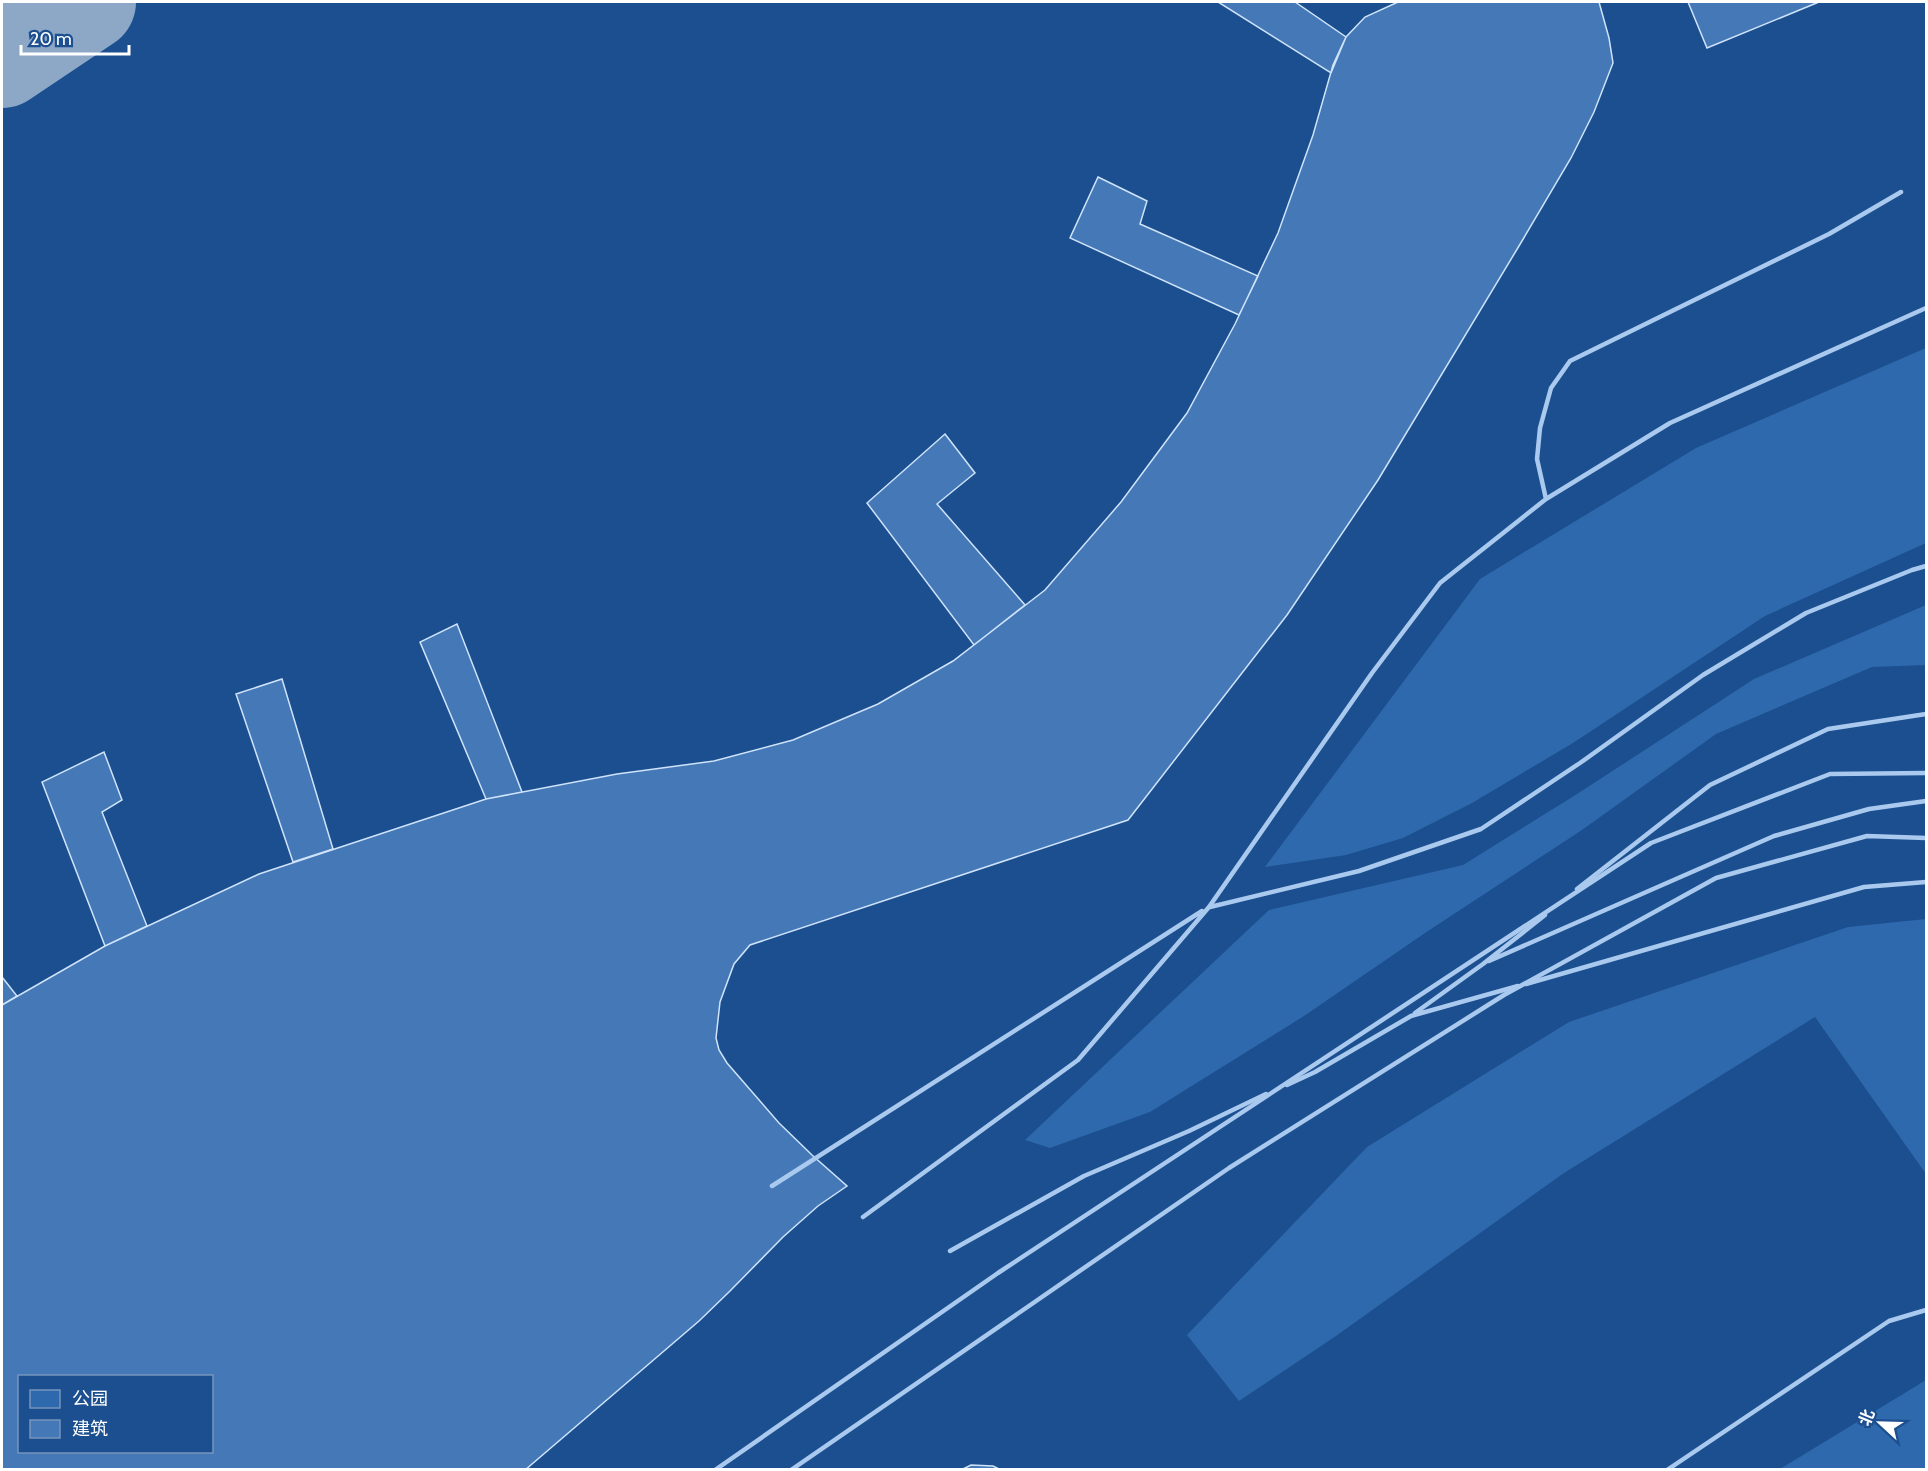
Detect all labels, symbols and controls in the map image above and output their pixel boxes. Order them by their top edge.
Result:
scale bar [21,18,129,56]
text: 20 m [30,28,72,50]
legend [18,1375,213,1453]
text: 公园 [72,1388,108,1410]
north arrow [1850,1393,1910,1453]
text: 北 [1855,1407,1878,1429]
text: 建筑 [72,1418,108,1440]

